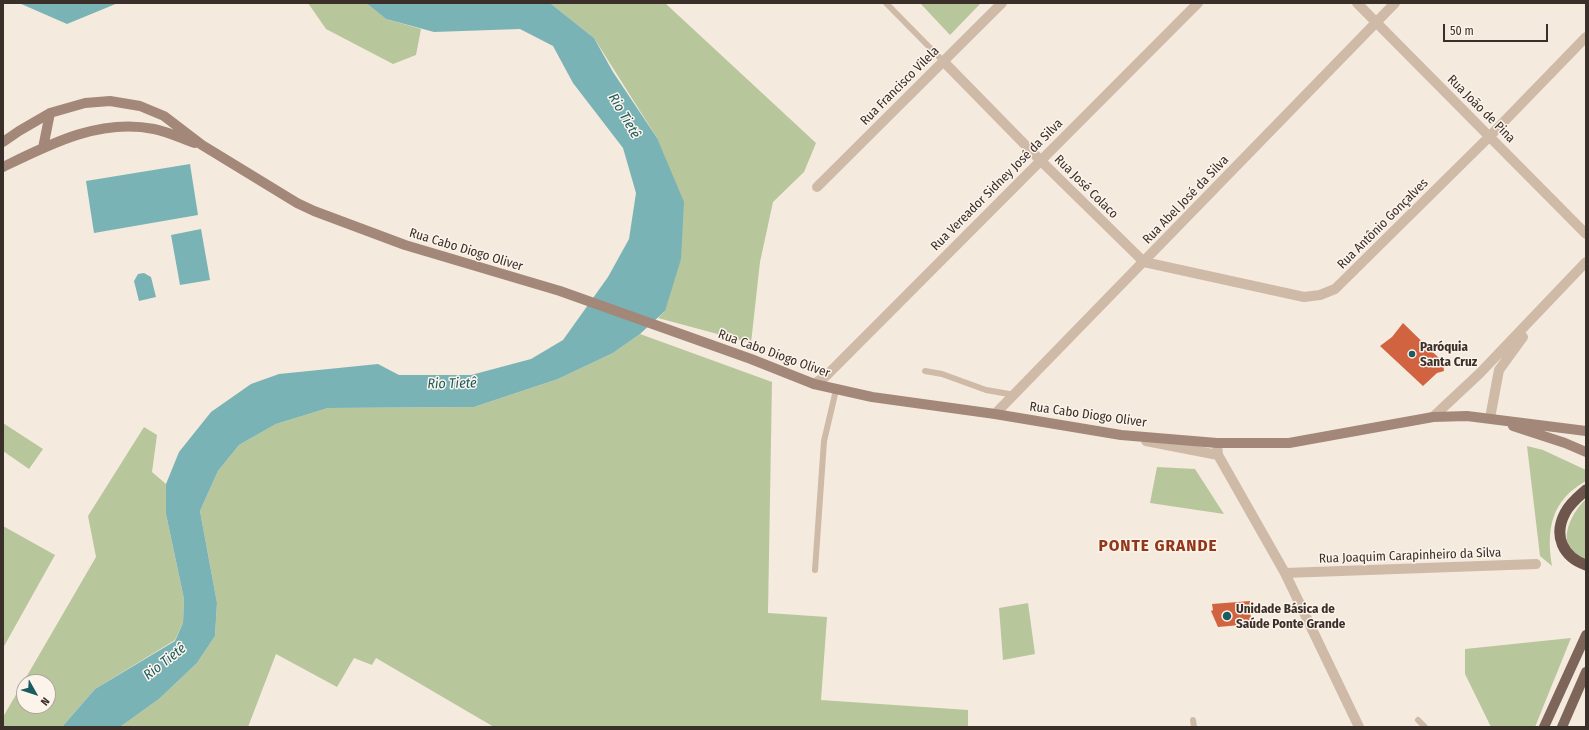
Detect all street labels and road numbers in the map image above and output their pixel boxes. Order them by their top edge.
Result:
street label: Rua Francisco Vilela [857,43,943,129]
street label: Rua João de Pina [1444,72,1518,146]
street label: Rua Vereador Sidney José da Silva [928,116,1066,254]
street label: Rua José Colaco [1051,152,1121,222]
street label: Rua Abel José da Silva [1140,153,1232,247]
street label: Rua Antônio Gonçalves [1334,175,1432,273]
street label: Rua Cabo Diogo Oliver [407,225,525,275]
street label: Rua Cabo Diogo Oliver [716,326,832,382]
street label: Rua Cabo Diogo Oliver [1028,399,1148,431]
street label: Rua Joaquim Carapinheiro da Silva [1319,545,1501,567]

